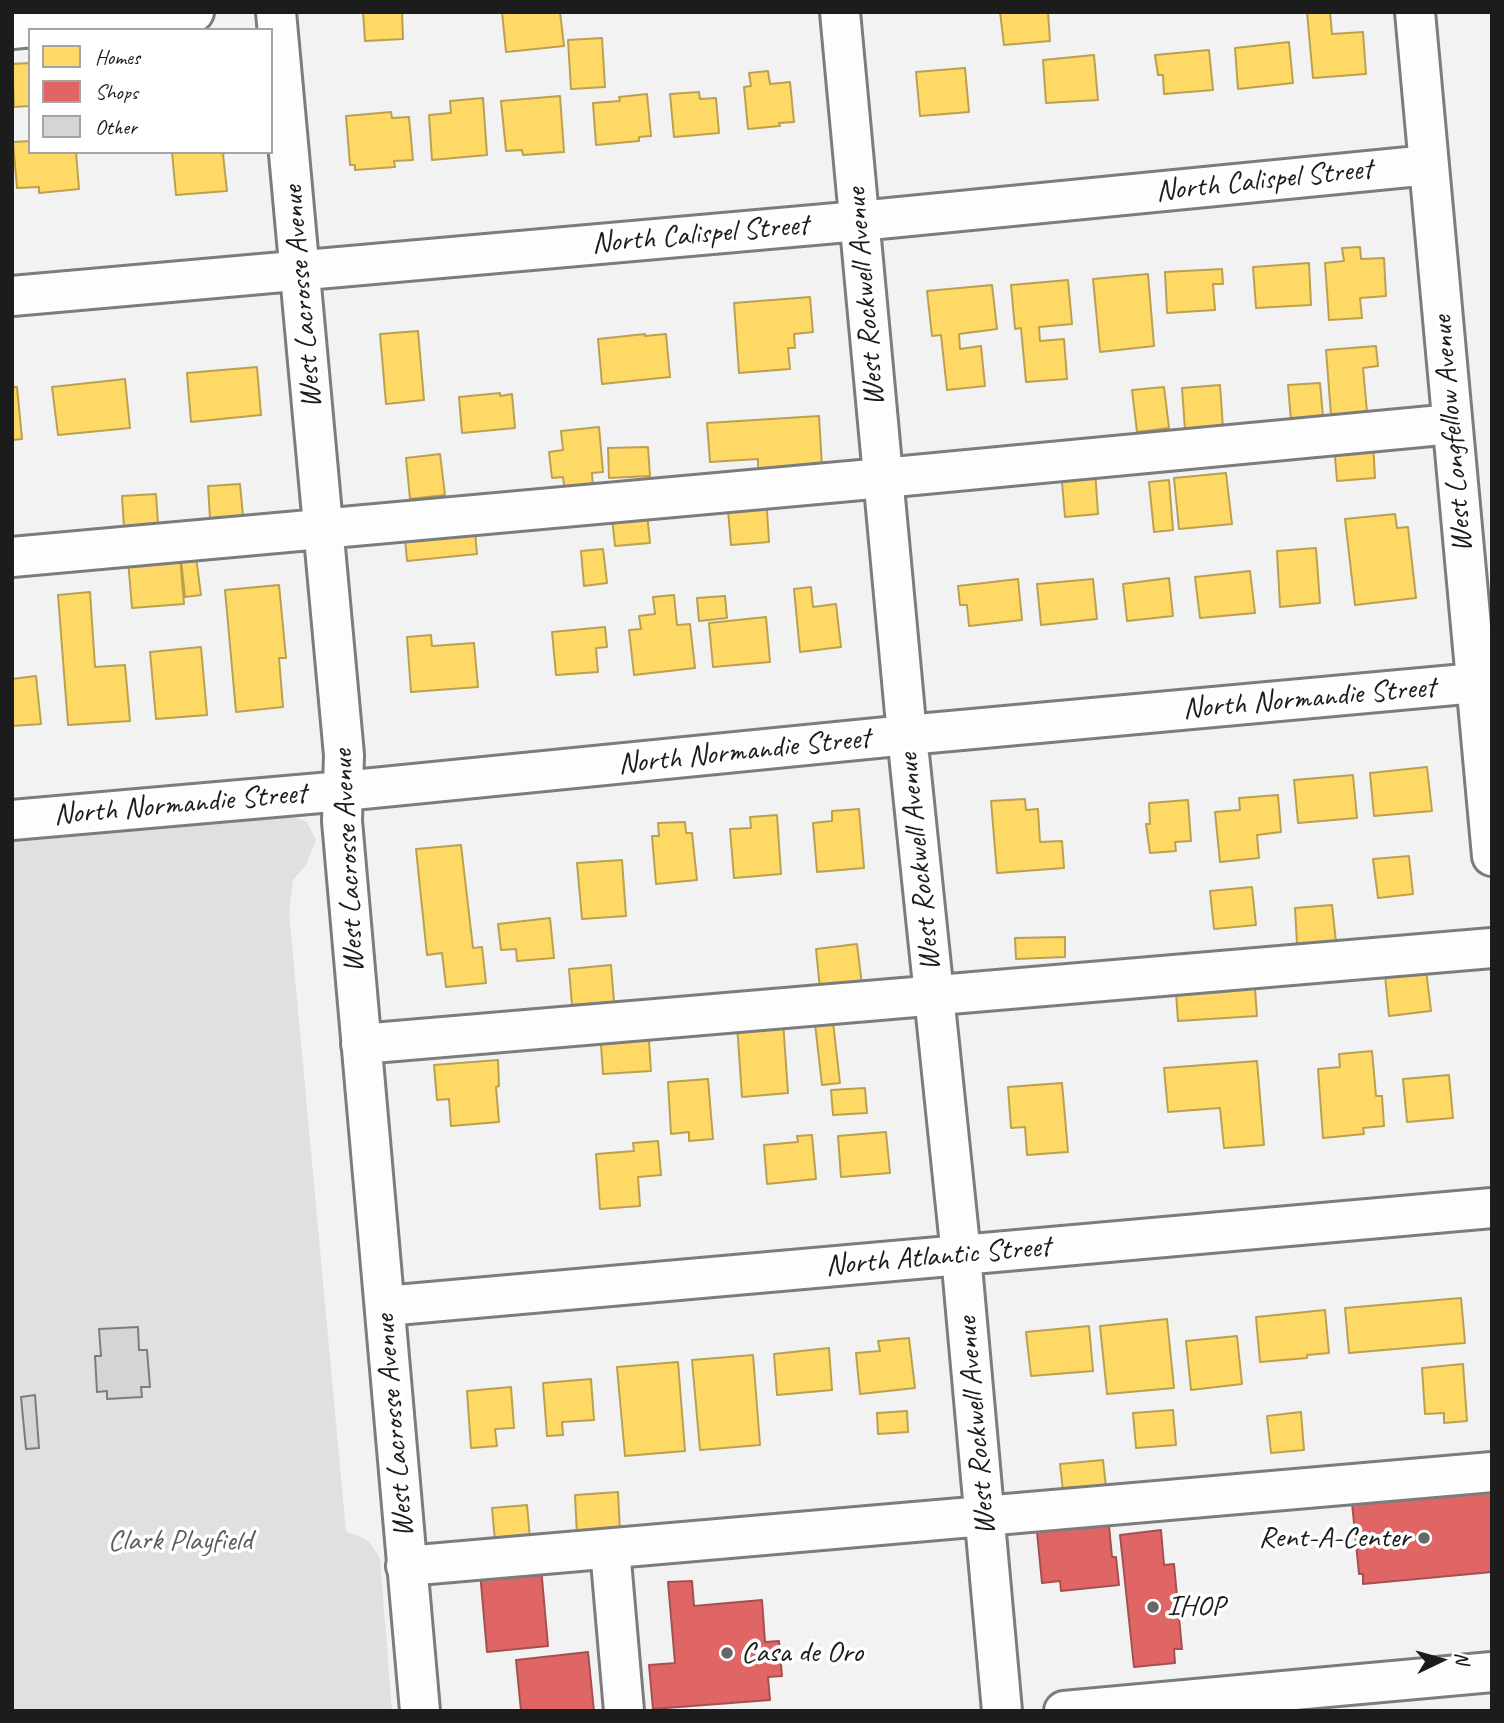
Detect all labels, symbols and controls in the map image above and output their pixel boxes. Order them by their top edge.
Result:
legend [28,28,273,154]
text: Homes [95,44,140,70]
text: Shops [95,79,138,105]
text: Other [95,114,137,140]
street label: North Calispel Street [1154,152,1374,210]
street label: West Lacrosse Avenue [275,184,331,410]
street label: West Rockwell Avenue [839,187,893,407]
street label: North Calispel Street [590,208,810,262]
street label: West Longfellow Avenue [1425,314,1481,554]
street label: North Normandie Street [1181,670,1437,728]
street label: North Normandie Street [616,721,872,783]
street label: West Lacrosse Avenue [325,749,373,973]
street label: West Rockwell Avenue [891,751,949,973]
street label: North Normandie Street [52,776,308,834]
street label: North Atlantic Street [824,1229,1052,1285]
street label: West Lacrosse Avenue [367,1313,423,1539]
street label: West Rockwell Avenue [950,1316,1004,1536]
place label: Rent-A-Center [1259,1520,1410,1556]
park label: Clark Playfield [108,1523,252,1559]
marker: Rent-A-Center [1416,1530,1432,1546]
place label: IHOP [1167,1589,1225,1625]
marker: IHOP [1145,1599,1161,1615]
north arrow [1406,1625,1476,1695]
place label: Casa de Oro [741,1635,863,1671]
marker: Casa de Oro [719,1645,735,1661]
text: N [1449,1651,1474,1665]

